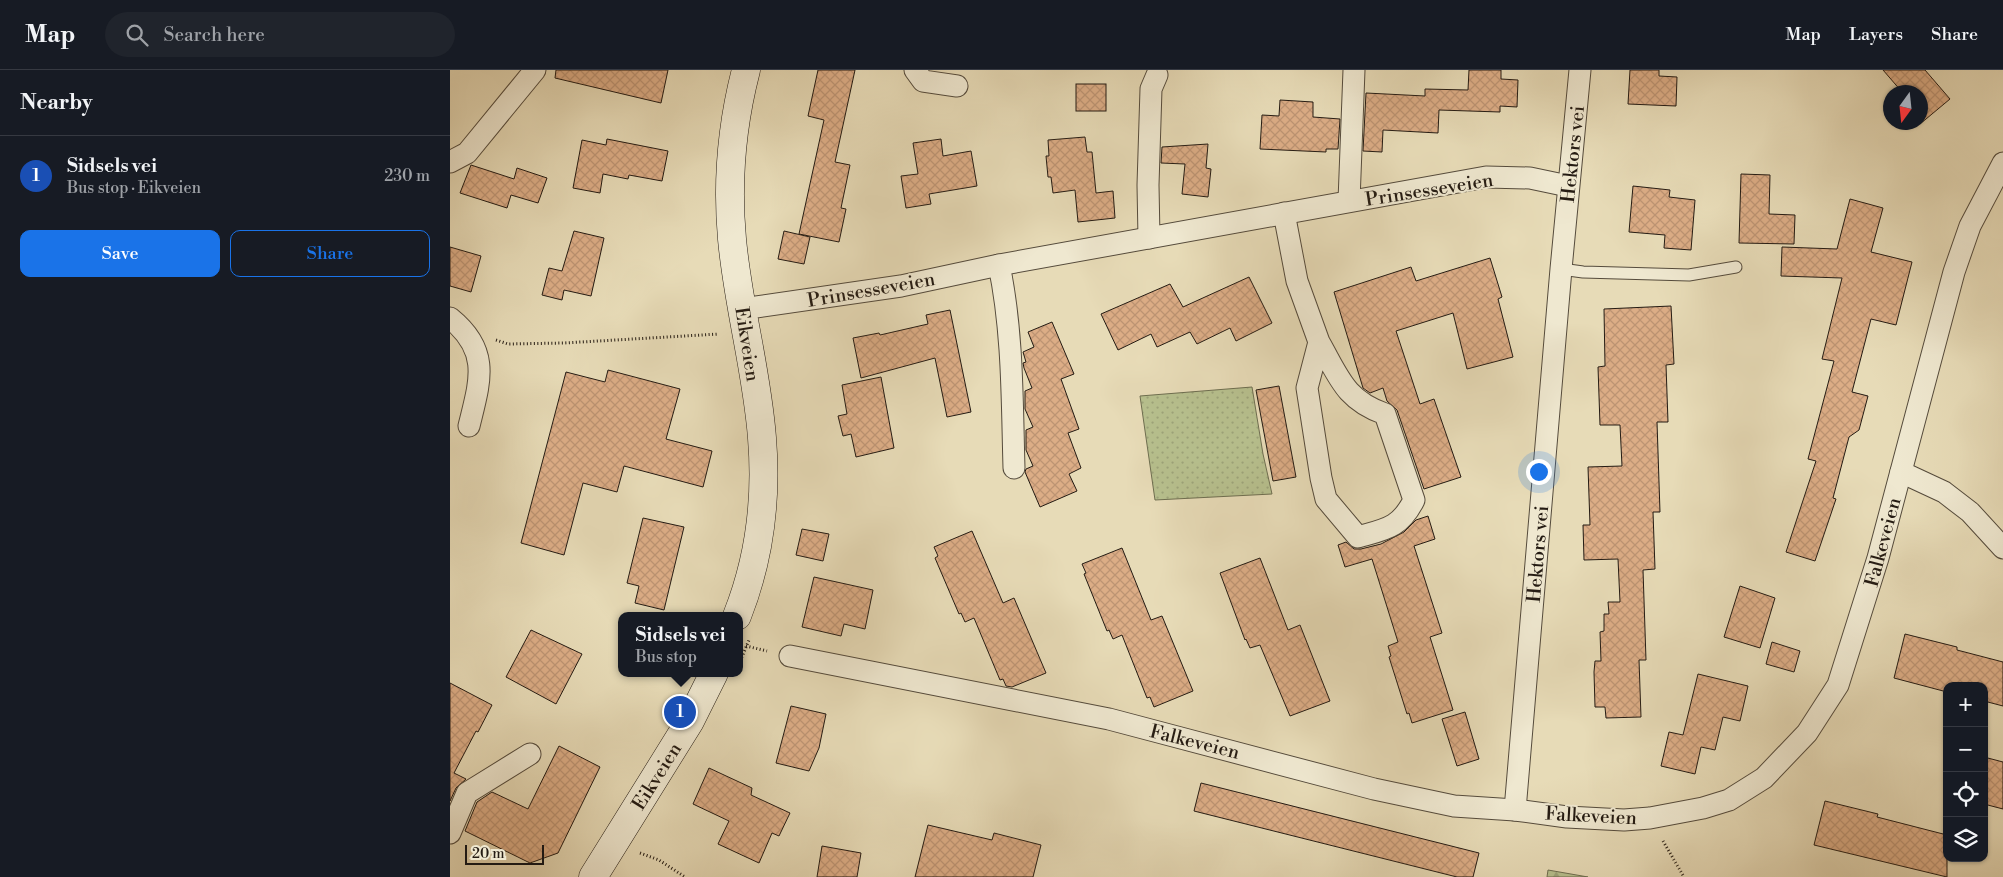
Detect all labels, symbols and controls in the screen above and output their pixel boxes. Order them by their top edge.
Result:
search box [105,12,455,57]
text: Map [25,20,75,50]
icon: search [123,21,151,49]
text: Search here [163,23,265,47]
text: Map [1786,23,1821,46]
text: Layers [1849,23,1903,46]
text: Share [1931,23,1978,46]
north arrow [1883,85,1928,130]
text: Nearby [20,90,93,116]
street label: Hektors vei [1556,104,1590,204]
text: Sidsels vei [67,154,157,178]
text: 1 [32,166,40,186]
text: 230 m [384,166,430,186]
street label: Prinsesseveien [1363,168,1495,212]
text: Bus stop · Eikveien [67,178,201,198]
button: Save [20,230,220,277]
button: Share [230,230,430,277]
street label: Prinsesseveien [805,267,937,313]
street label: Eikveien [729,305,765,383]
your location [1526,459,1552,485]
street label: Falkeveien [1859,495,1906,590]
street label: Hektors vei [1522,505,1554,604]
popup [618,612,743,677]
text: Sidsels vei [635,623,726,647]
text: Bus stop [635,647,697,667]
map controls [1943,682,1988,862]
button: + [1943,682,1988,727]
pin: 1 [664,693,696,731]
street label: Falkeveien [1147,719,1242,765]
button: − [1943,727,1988,772]
street label: Eikveien [627,738,687,815]
button: locate [1943,772,1988,817]
street label: Falkeveien [1544,802,1637,830]
button: layers [1943,817,1988,862]
scale bar [465,842,544,865]
text: 20 m [472,845,504,863]

